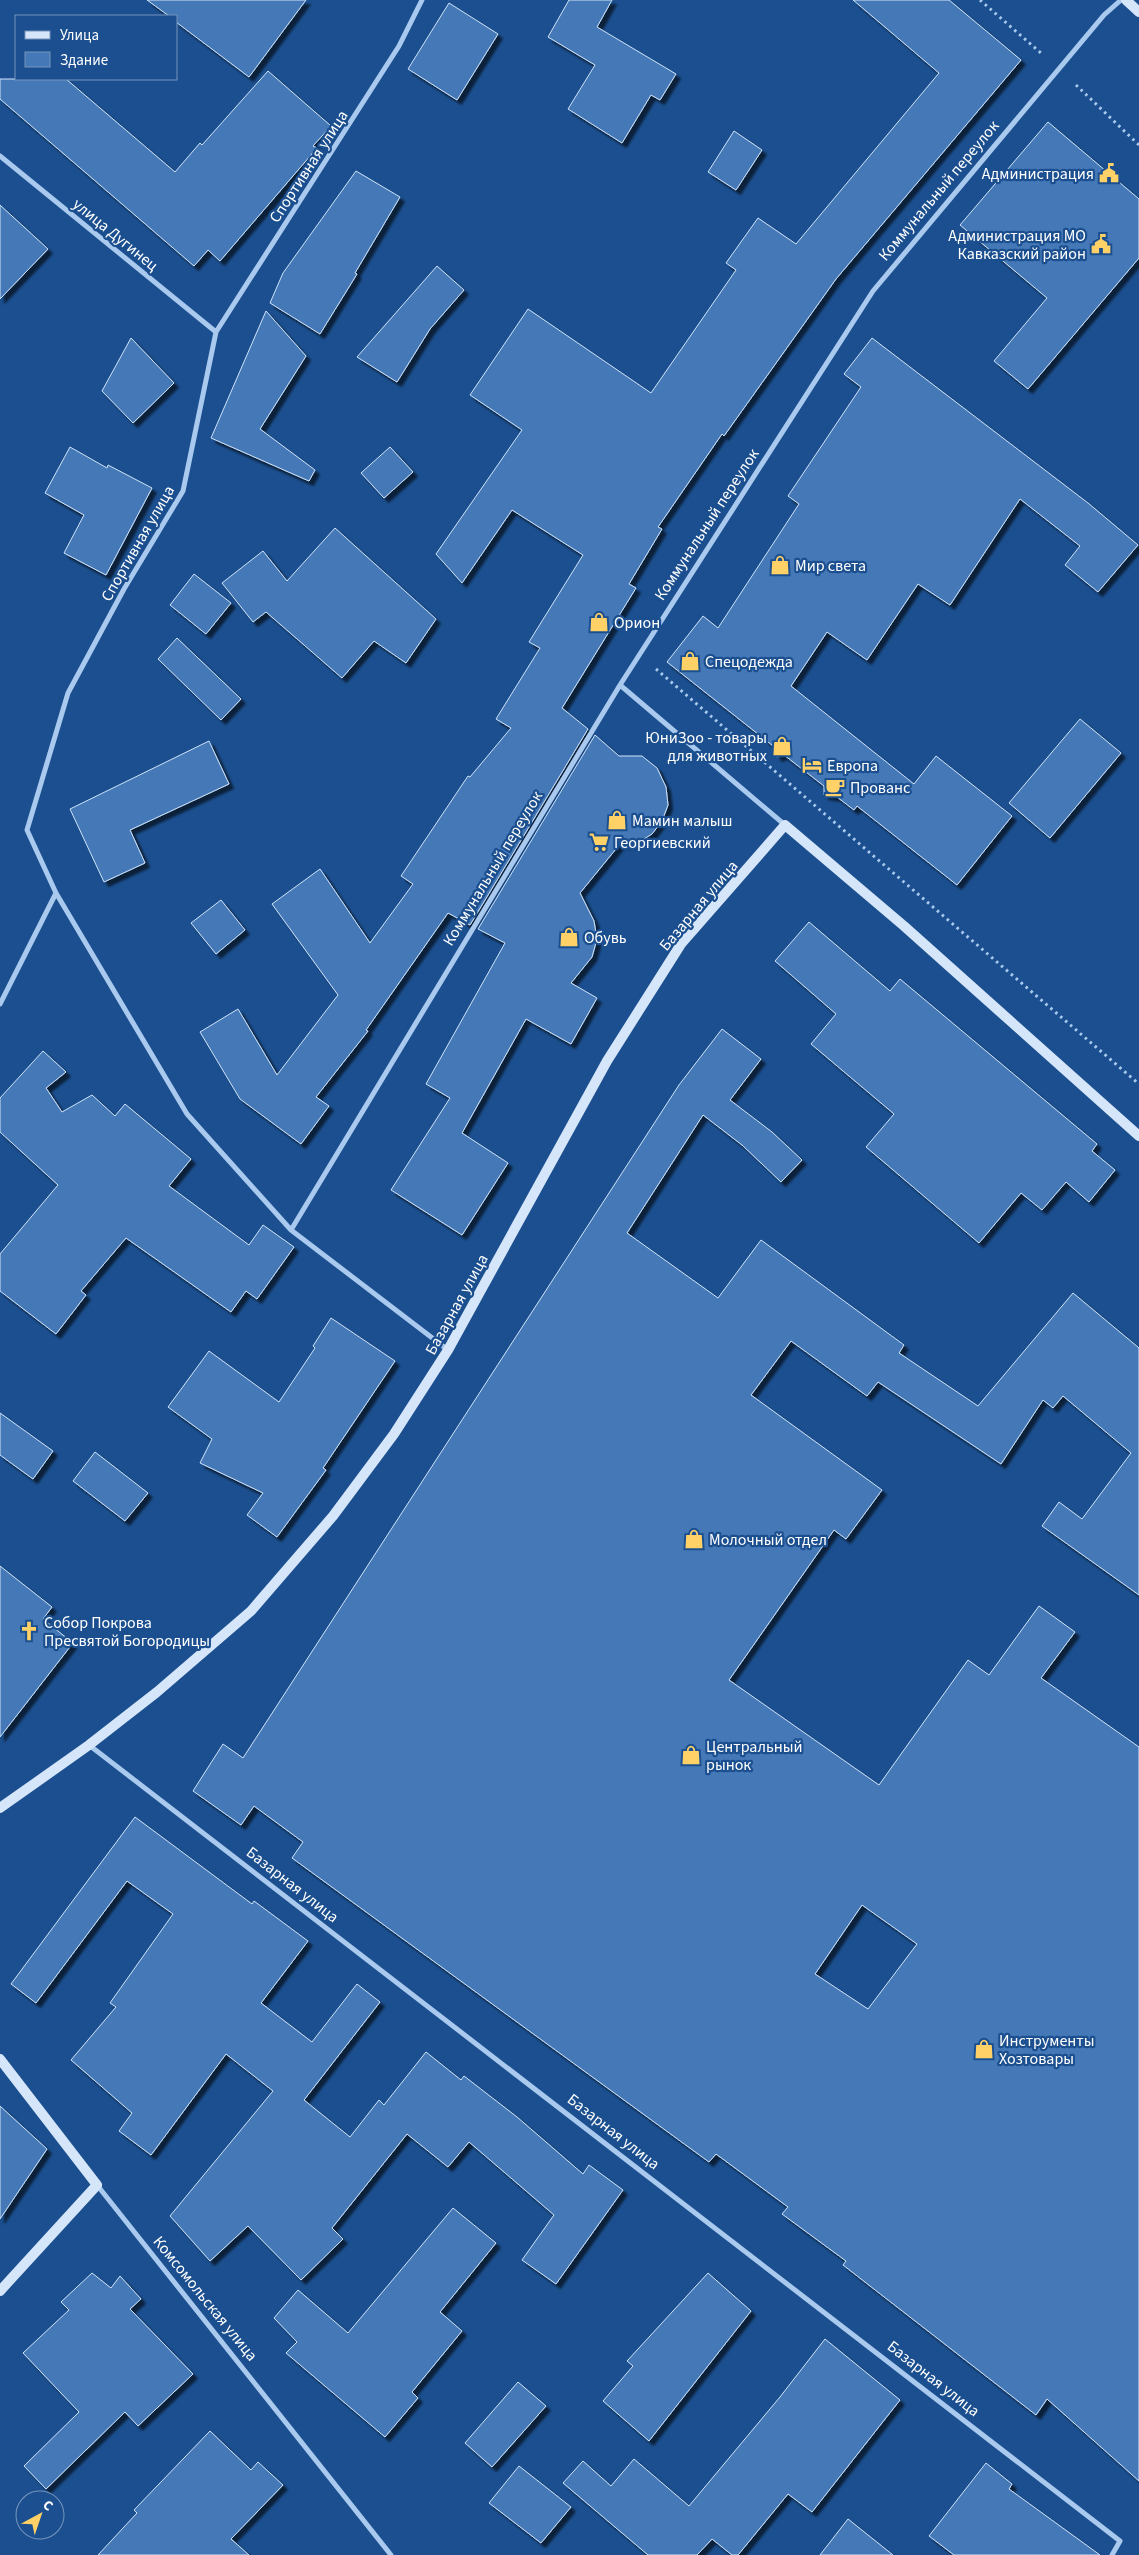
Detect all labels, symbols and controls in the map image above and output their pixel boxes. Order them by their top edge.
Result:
legend [15,15,178,80]
text: Улица [60,25,99,46]
text: Здание [60,50,108,71]
street label: Спортивная улица [264,106,354,227]
street label: Коммунальный переулок [873,116,1004,266]
public building icon: Администрация [1098,162,1120,184]
place label: Администрация [982,163,1094,185]
street label: улица Дугинец [68,193,163,276]
place label: Администрация МО Кавказский район [948,225,1086,265]
public building icon: Администрация МО Кавказский район [1090,233,1112,255]
street label: Коммунальный переулок [649,444,764,605]
street label: Спортивная улица [96,482,180,605]
shop icon: Мир света [769,554,791,576]
place label: Мир света [795,555,866,577]
shop icon: Орион [588,611,610,633]
place label: Орион [614,612,660,634]
shop icon: Спецодежда [679,650,701,672]
place label: Спецодежда [705,651,793,673]
place label: ЮниЗоо - товары для животных [645,727,767,767]
shop icon: ЮниЗоо - товары для животных [771,735,793,757]
hotel icon: Европа [801,754,823,776]
place label: Европа [827,755,878,777]
cafe icon: Прованс [824,776,846,798]
place label: Прованс [850,777,910,799]
street label: Коммунальный переулок [438,787,548,950]
shop icon: Мамин малыш [606,809,628,831]
place label: Мамин малыш [632,810,733,832]
supermarket icon: Георгиевский [588,831,610,853]
place label: Георгиевский [614,832,711,854]
street label: Базарная улица [654,856,743,956]
shop icon: Обувь [558,926,580,948]
place label: Обувь [584,927,627,949]
street label: Базарная улица [420,1250,494,1359]
shop icon: Молочный отдел [683,1528,705,1550]
place label: Молочный отдел [709,1529,827,1551]
place label: Собор Покрова Пресвятой Богородицы [44,1612,210,1652]
church icon: Собор Покрова Пресвятой Богородицы [18,1620,40,1642]
place label: Центральный рынок [706,1736,803,1776]
shop icon: Центральный рынок [680,1744,702,1766]
street label: Базарная улица [241,1842,343,1928]
place label: Инструменты Хозтовары [999,2030,1095,2070]
shop icon: Инструменты Хозтовары [973,2038,995,2060]
street label: Базарная улица [562,2089,664,2175]
street label: Комсомольская улица [148,2231,263,2366]
street label: Базарная улица [882,2336,984,2422]
north arrow [15,2490,65,2540]
text: С [38,2496,57,2516]

